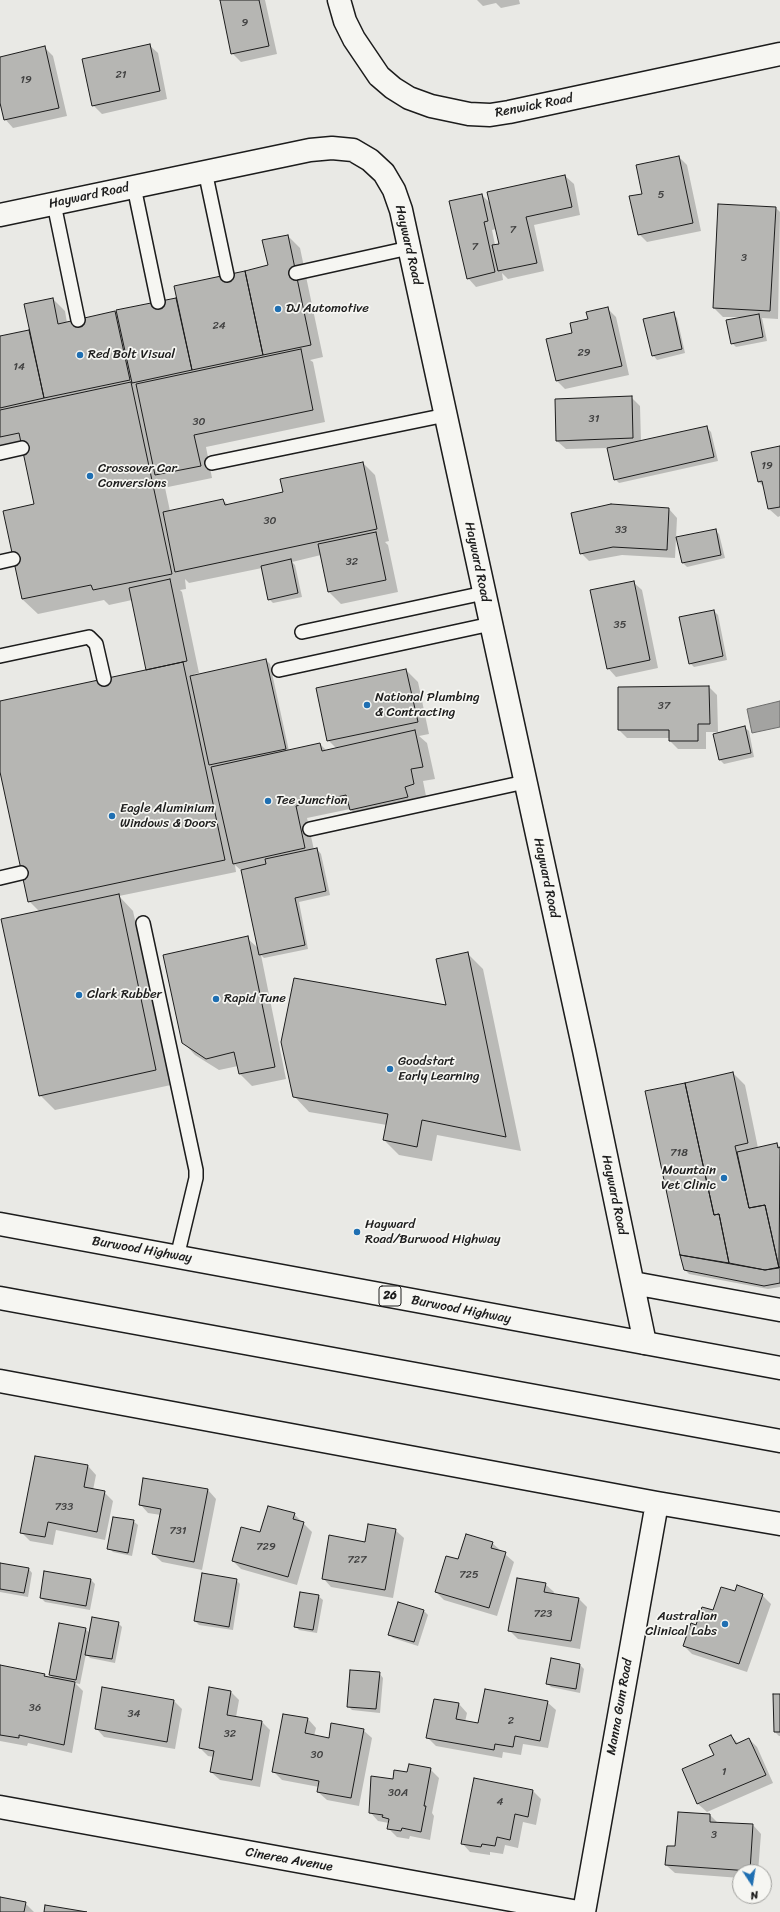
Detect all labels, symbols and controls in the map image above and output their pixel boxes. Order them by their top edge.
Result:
house number: 9 [242,16,248,30]
house number: 21 [115,68,127,82]
house number: 19 [20,73,32,87]
street label: Renwick Road [494,91,574,121]
street label: Hayward Road [48,180,130,212]
house number: 5 [658,188,664,202]
street label: Hayward Road [391,204,425,286]
house number: 7 [510,223,516,237]
house number: 7 [472,240,478,254]
house number: 3 [741,251,747,265]
place label: DJ Automotive [286,301,369,317]
marker: DJ Automotive [273,304,283,314]
house number: 24 [212,319,226,333]
house number: 29 [577,346,591,360]
place label: Red Bolt Visual [88,347,175,363]
marker: Red Bolt Visual [75,350,85,360]
house number: 14 [13,360,25,374]
house number: 31 [589,412,599,426]
house number: 30 [193,415,205,429]
house number: 19 [761,459,773,473]
place label: Crossover Car Conversions [98,461,177,492]
marker: Crossover Car Conversions [85,471,95,481]
house number: 30 [264,514,276,528]
street label: Hayward Road [461,521,493,603]
house number: 33 [615,523,627,537]
house number: 32 [346,555,358,569]
house number: 35 [614,618,626,632]
place label: National Plumbing & Contracting [375,690,480,721]
house number: 37 [658,699,670,713]
marker: National Plumbing & Contracting [362,700,372,710]
place label: Tee Junction [276,793,348,809]
marker: Tee Junction [263,796,273,806]
place label: Eagle Aluminium Windows & Doors [120,801,216,832]
marker: Eagle Aluminium Windows & Doors [107,811,117,821]
street label: Hayward Road [530,837,562,919]
place label: Clark Rubber [87,987,162,1003]
marker: Clark Rubber [74,990,84,1000]
place label: Rapid Tune [224,991,286,1007]
marker: Rapid Tune [211,994,221,1004]
place label: Goodstart Early Learning [398,1054,480,1085]
marker: Goodstart Early Learning [385,1064,395,1074]
house number: 718 [670,1146,688,1160]
street label: Hayward Road [598,1154,630,1236]
place label: Mountain Vet Clinic [661,1163,716,1194]
marker: Mountain Vet Clinic [719,1173,729,1183]
place label: Hayward Road/Burwood Highway [365,1217,500,1248]
marker: Hayward Road/Burwood Highway [352,1227,362,1237]
street label: Burwood Highway [91,1234,193,1266]
road number: 26 [379,1286,401,1306]
street label: Burwood Highway [410,1293,512,1327]
house number: 733 [55,1500,73,1514]
house number: 731 [169,1524,187,1538]
house number: 729 [256,1540,276,1554]
house number: 727 [348,1553,366,1567]
house number: 725 [459,1568,479,1582]
house number: 723 [534,1607,552,1621]
place label: Australian Clinical Labs [645,1609,717,1640]
marker: Australian Clinical Labs [720,1619,730,1629]
street label: Manna Gum Road [604,1658,636,1756]
house number: 36 [29,1701,41,1715]
house number: 34 [128,1707,140,1721]
house number: 2 [508,1714,514,1728]
house number: 32 [224,1727,236,1741]
house number: 30 [311,1748,323,1762]
house number: 1 [722,1765,726,1779]
house number: 30A [388,1786,408,1800]
house number: 4 [497,1795,503,1809]
house number: 3 [711,1828,717,1842]
street label: Cinerea Avenue [244,1845,334,1875]
north arrow [732,1864,772,1904]
text: N [749,1885,760,1905]

